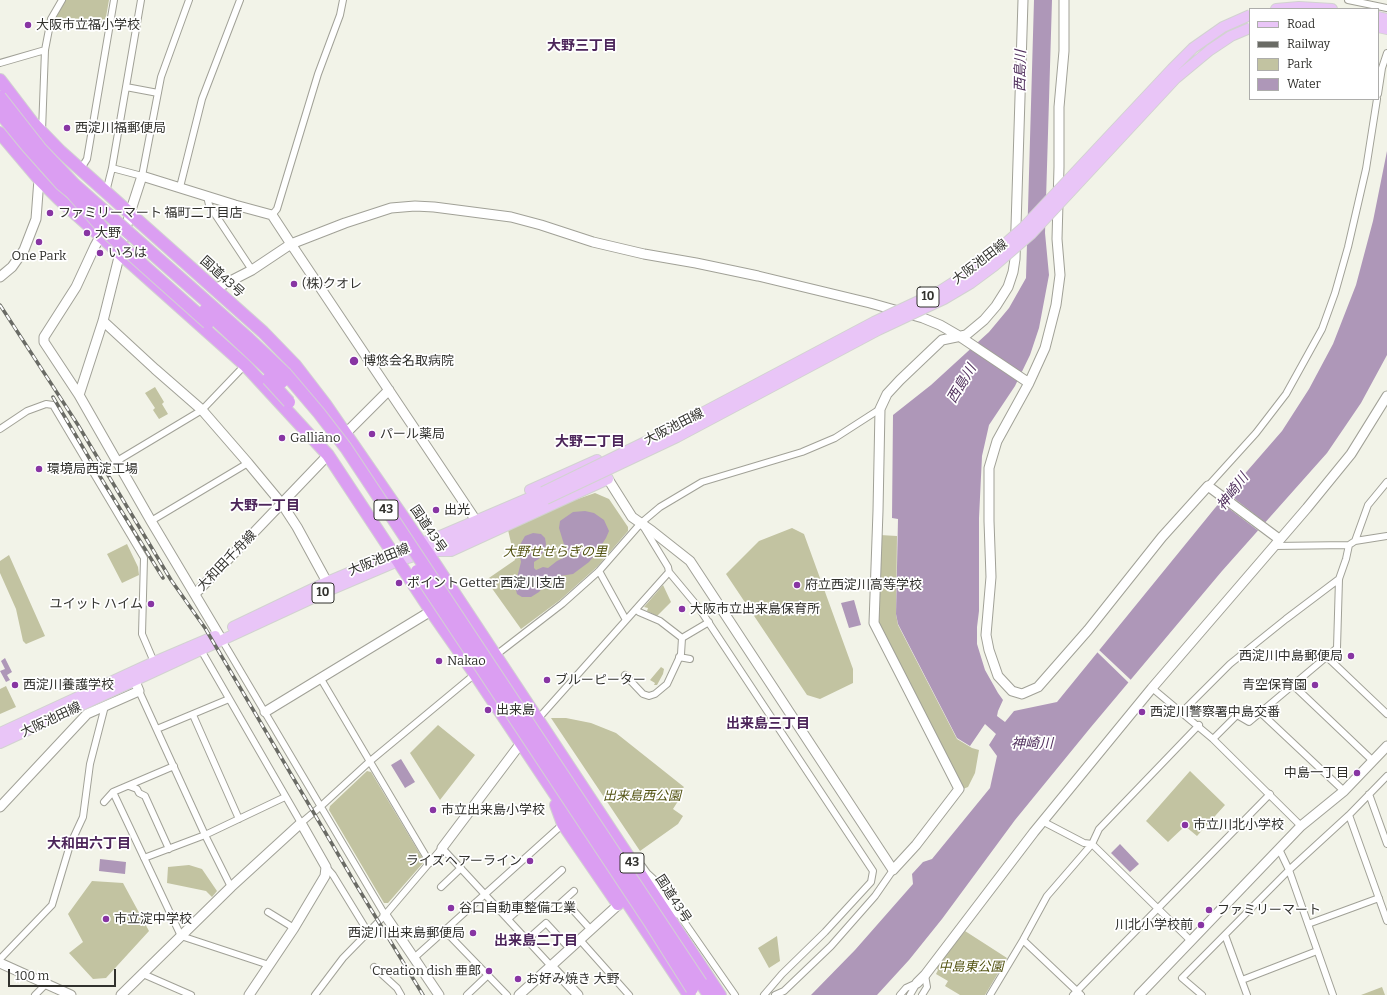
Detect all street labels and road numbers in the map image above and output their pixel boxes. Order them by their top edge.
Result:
street label: 大阪池田線 [949,236,1011,288]
street label: 国道43号 [197,253,247,301]
road number: 10 [917,287,939,307]
street label: 大阪池田線 [642,405,706,449]
road number: 43 [374,500,398,520]
street label: 国道43号 [406,502,450,556]
street label: 大和田千舟線 [194,528,260,594]
street label: 大阪池田線 [346,541,412,579]
road number: 10 [312,583,334,603]
street label: 大阪池田線 [18,699,84,741]
road number: 43 [620,853,644,873]
street label: 国道43号 [652,872,694,926]

